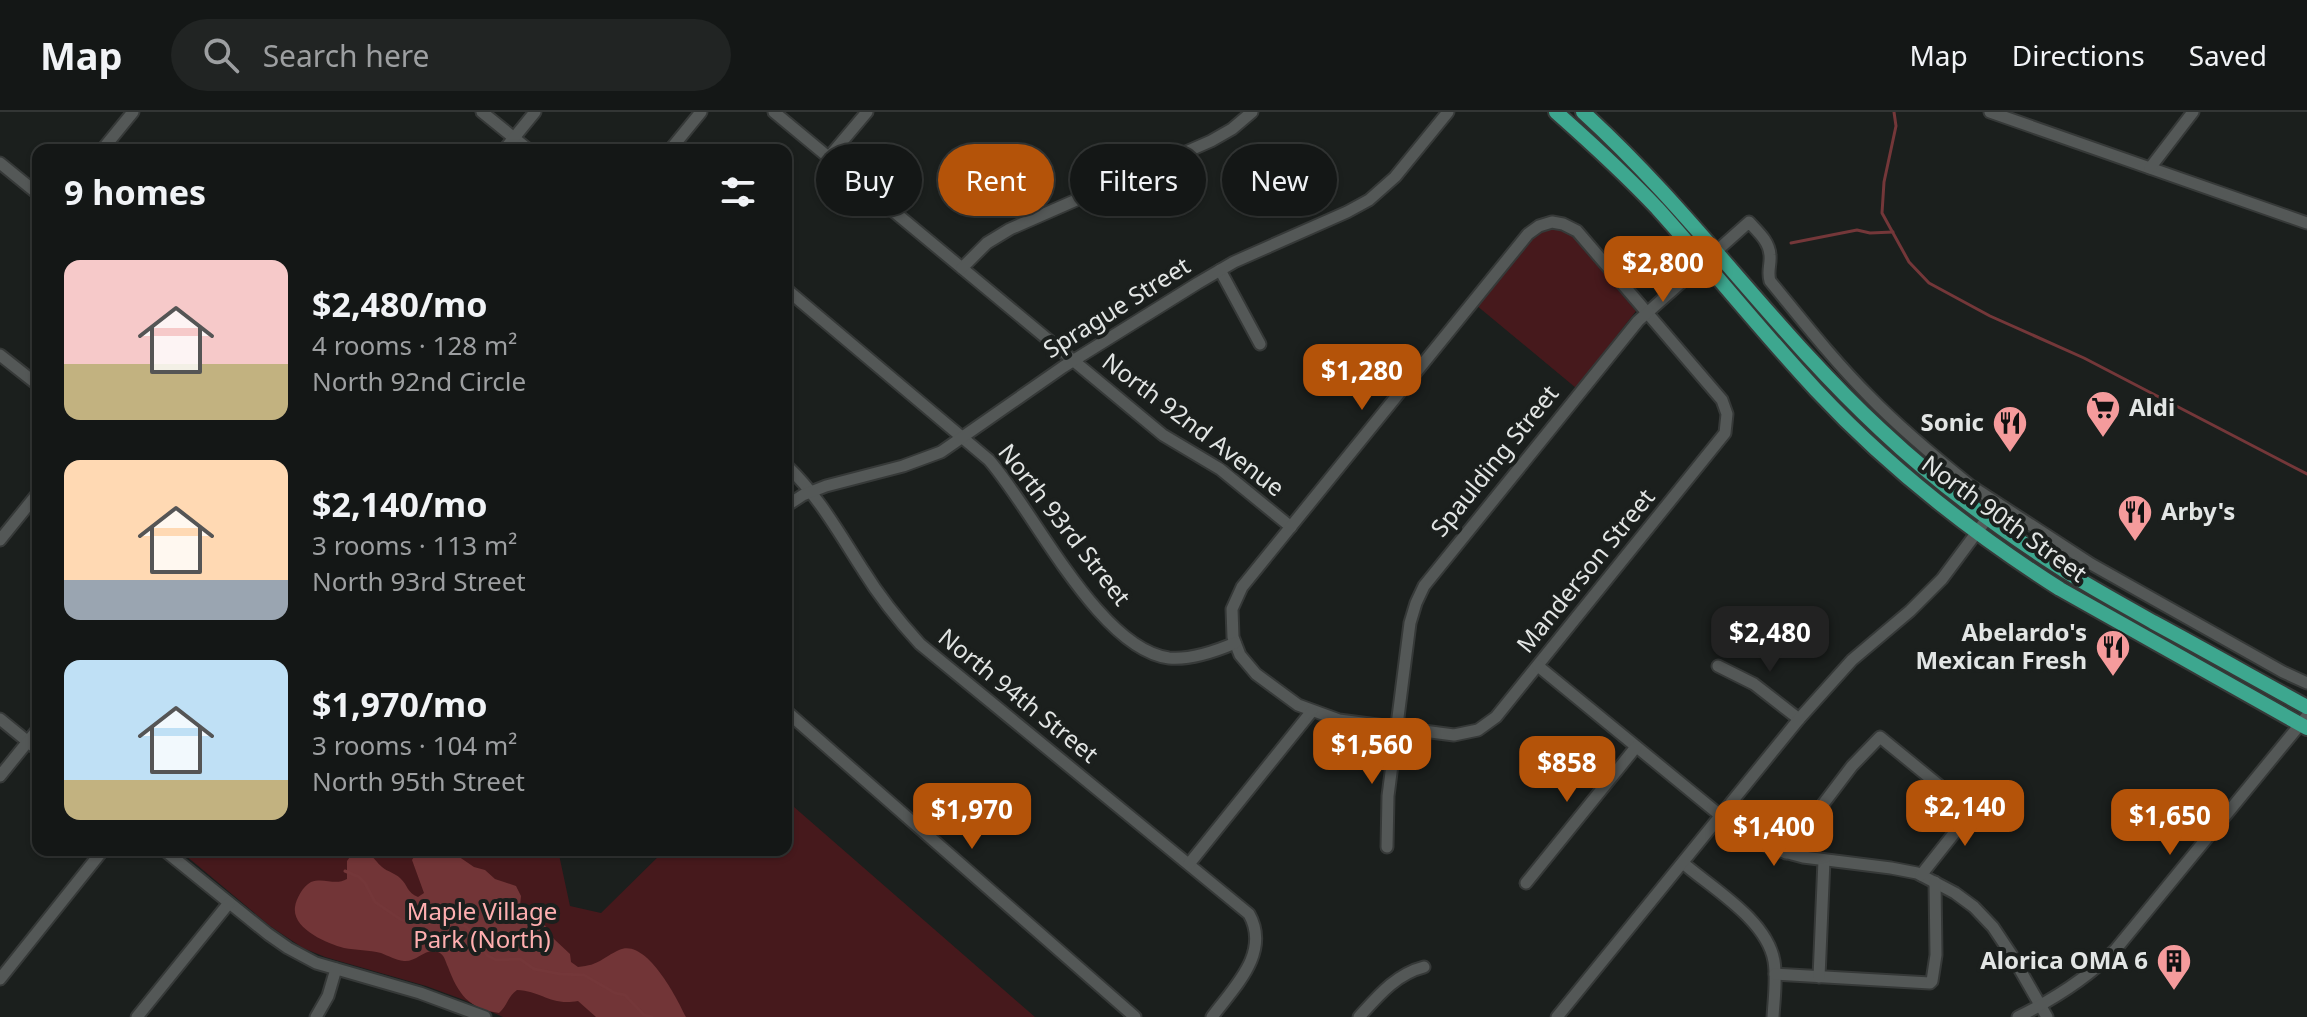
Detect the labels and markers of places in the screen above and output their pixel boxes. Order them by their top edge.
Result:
pin: $2,800 [1598,236,1728,304]
pin: $1,280 [1297,344,1427,412]
supermarket icon: Aldi [2084,389,2122,439]
place label: Aldi [2129,390,2175,423]
restaurant icon: Sonic [1991,404,2029,454]
place label: Sonic [1921,405,1984,438]
restaurant icon: Arby's [2116,493,2154,543]
place label: Arby's [2161,494,2235,527]
pin: $2,480 [1705,606,1835,674]
place label: Abelardo's Mexican Fresh [1915,615,2087,676]
restaurant icon: Abelardo's Mexican Fresh [2094,628,2132,678]
pin: $1,560 [1307,718,1437,786]
pin: $858 [1520,736,1614,804]
pin: $2,140 [1900,780,2030,848]
pin: $1,970 [907,783,1037,851]
pin: $1,650 [2105,789,2235,857]
pin: $1,400 [1709,800,1839,868]
building icon: Alorica OMA 6 [2155,942,2193,992]
place label: Alorica OMA 6 [1980,943,2148,976]

